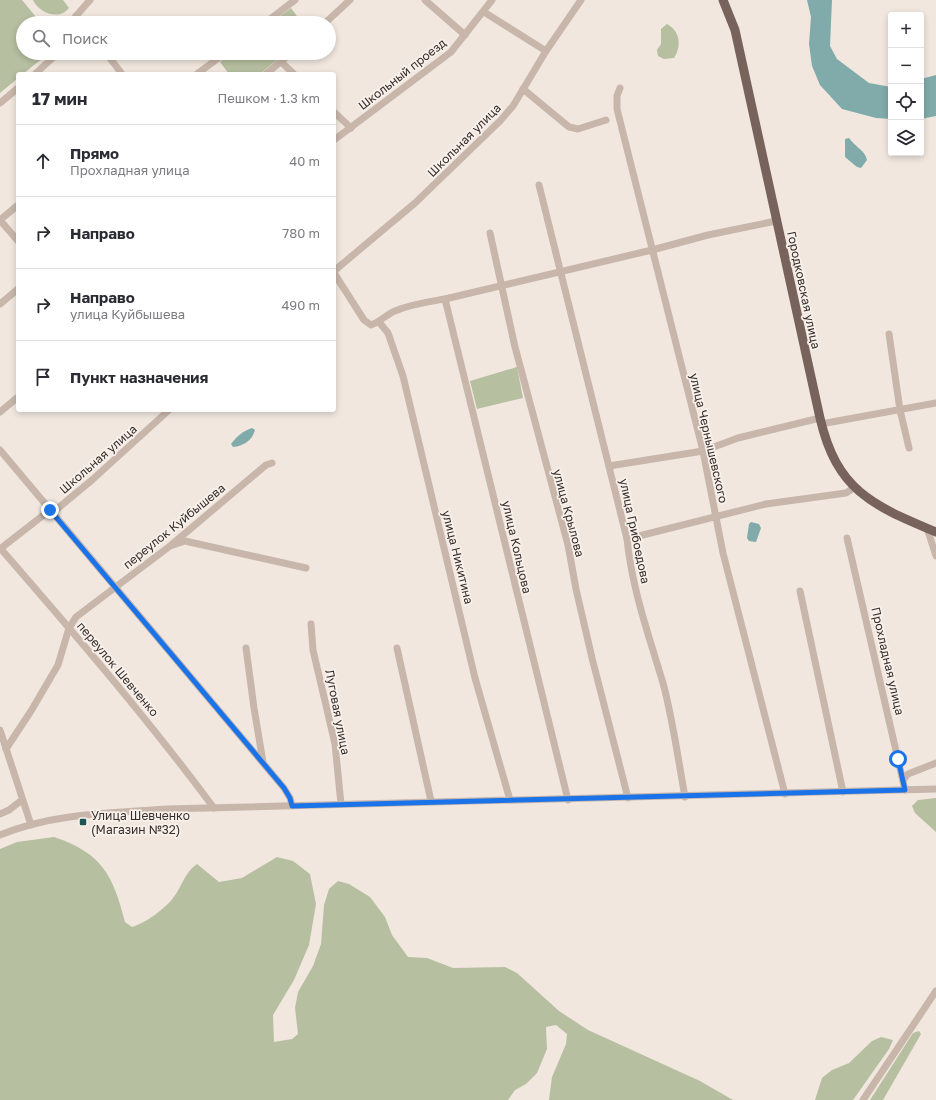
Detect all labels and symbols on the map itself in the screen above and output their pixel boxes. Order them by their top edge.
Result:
street label: Школьный проезд [355,35,449,113]
street label: Школьная улица [424,100,504,180]
street label: Городковская улица [784,230,824,350]
street label: улица Чернышевского [687,371,731,505]
street label: Школьная улица [56,421,140,497]
street label: улица Крылова [550,467,588,559]
street label: улица Грибоедова [616,477,654,585]
street label: переулок Куйбышева [120,480,228,572]
street label: улица Кольцова [499,499,535,595]
route end [41,501,59,519]
street label: улица Никитина [439,509,477,605]
street label: Прохладная улица [868,606,908,716]
street label: переулок Шевченко [74,619,162,719]
street label: Луговая улица [322,668,354,756]
route start [889,750,907,768]
place label: Улица Шевченко (Магазин №32) [91,808,190,837]
marker: Улица Шевченко (Магазин №32) [78,817,88,827]

